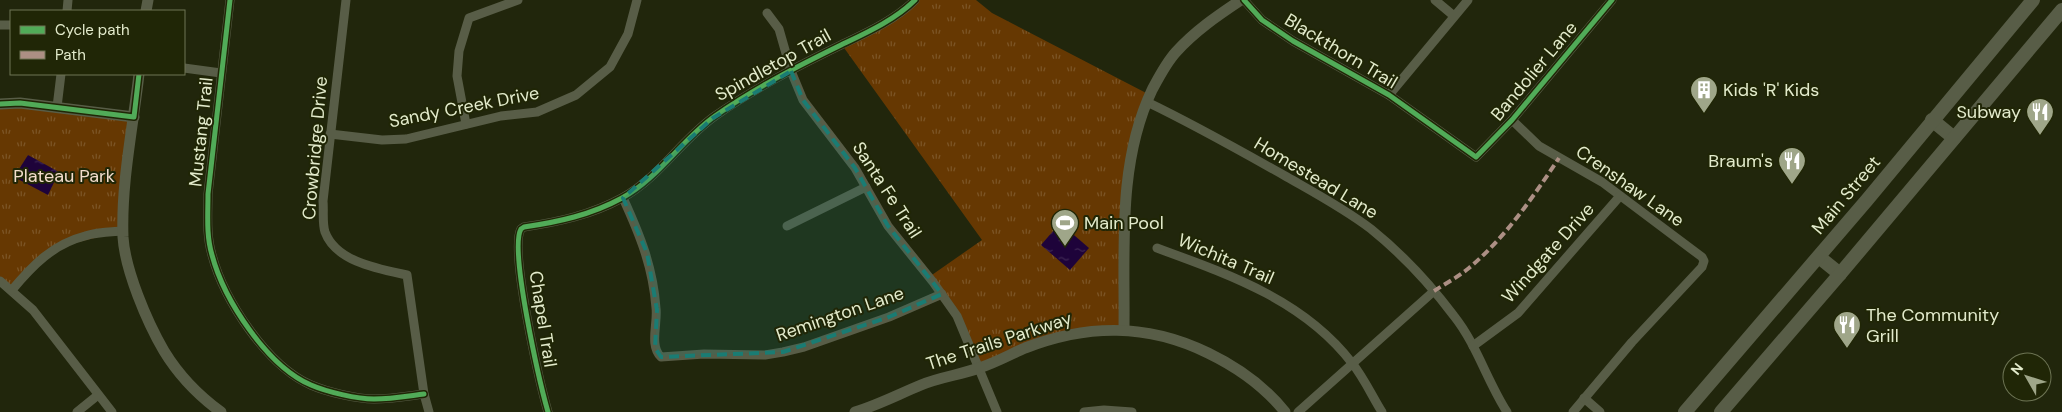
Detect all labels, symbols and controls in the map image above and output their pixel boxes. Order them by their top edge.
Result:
street label: Blackthorn Trail [1280,8,1402,94]
legend [10,10,185,75]
street label: Bandolier Lane [1485,16,1583,126]
text: Cycle path [55,20,130,40]
street label: Spindletop Trail [711,23,835,107]
text: Path [55,45,86,65]
street label: Crowbridge Drive [297,75,333,221]
building icon: Kids 'R' Kids [1689,75,1719,114]
street label: Mustang Trail [183,76,219,188]
place label: Kids 'R' Kids [1723,78,1819,102]
street label: Sandy Creek Drive [387,81,541,133]
restaurant icon: Subway [2025,97,2055,136]
place label: Subway [1956,100,2021,124]
street label: Homestead Lane [1250,132,1382,224]
street label: Santa Fe Trail [847,137,927,243]
street label: Crenshaw Lane [1571,140,1689,232]
restaurant icon: Braum's [1777,146,1807,185]
place label: Braum's [1708,149,1773,173]
street label: Main Street [1806,151,1886,239]
park label: Plateau Park [13,164,115,188]
street label: Windgate Drive [1496,198,1600,308]
sports icon: Main Pool [1050,208,1080,247]
place label: Main Pool [1084,211,1164,235]
street label: Wichita Trail [1174,228,1278,290]
street label: Chapel Trail [524,269,562,369]
street label: Remington Lane [773,281,907,347]
place label: The Community Grill [1866,303,1999,348]
street label: The Trails Parkway [923,306,1075,376]
restaurant icon: The Community Grill [1832,310,1862,349]
north arrow [2002,352,2052,402]
text: N [2007,359,2027,378]

